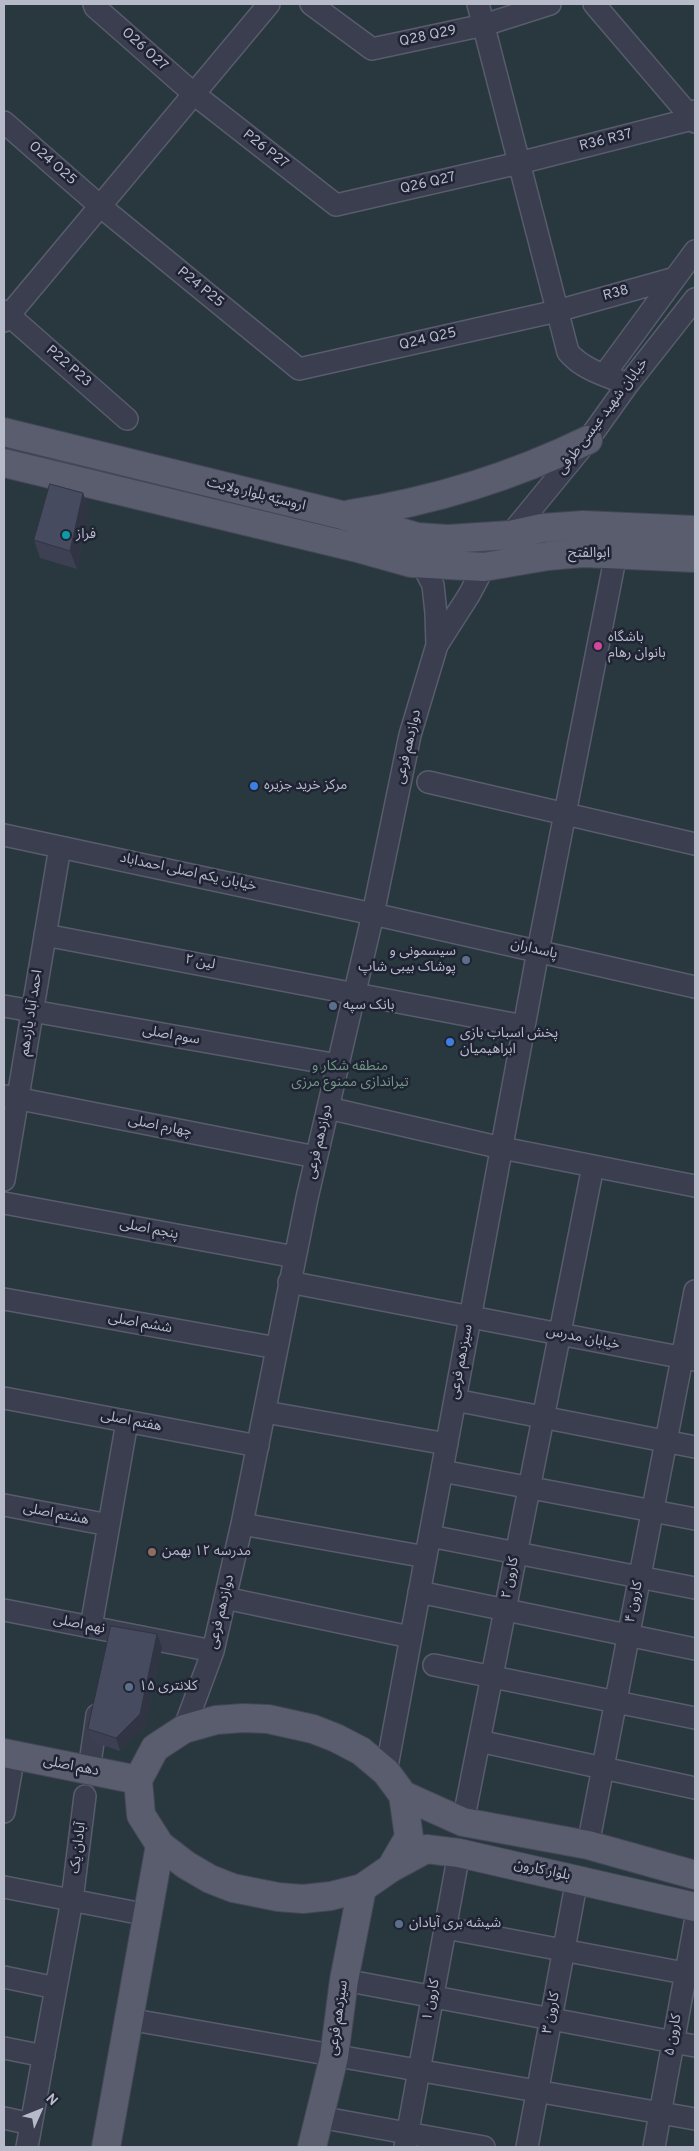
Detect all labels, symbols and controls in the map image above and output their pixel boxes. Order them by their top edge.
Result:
street label: Q28 Q29 [398,23,458,51]
street label: O26 O27 [117,25,171,75]
street label: R36 R37 [578,126,634,156]
street label: P26 P27 [239,127,291,173]
street label: O24 O25 [25,139,79,189]
street label: Q26 Q27 [399,169,457,199]
street label: P24 P25 [173,264,227,312]
street label: R38 [601,283,631,305]
street label: Q24 Q25 [398,325,458,355]
street label: P22 P23 [42,343,94,391]
street label: خیابان شهید عیسی طرفی [554,356,652,478]
street label: اروسیّه بلوار ولایت [205,475,307,515]
place label: فراز [76,527,96,543]
marker: فراز [60,529,72,541]
street label: ابوالفتح [568,546,610,562]
place label: باشگاه بانوان رهام [608,630,666,662]
marker: باشگاه بانوان رهام [592,640,604,652]
street label: دوازدهم فرعی [392,708,426,786]
place label: مرکز خرید جزیره [264,778,347,794]
marker: مرکز خرید جزیره [248,780,260,792]
street label: خیابان یکم اصلی احمداباد [118,850,258,896]
street label: پاسداران [509,936,559,964]
place label: سیسمونی و پوشاک بیبی شاپ [358,944,456,976]
street label: لین ۲ [183,952,217,974]
marker: سیسمونی و پوشاک بیبی شاپ [460,954,472,966]
street label: احمد آباد یازدهم [17,969,47,1057]
place label: بانک سپه [343,998,395,1014]
marker: بانک سپه [327,1000,339,1012]
street label: سوم اصلی [141,1023,201,1049]
place label: پخش اسباب بازی ابراهیمیان [460,1026,558,1058]
marker: پخش اسباب بازی ابراهیمیان [444,1036,456,1048]
park label: منطقه شکار و تیراندازی ممنوع مرزی [291,1059,409,1092]
street label: دوازدهم فرعی [303,1103,337,1181]
street label: چهارم اصلی [127,1113,193,1141]
street label: پنجم اصلی [118,1216,180,1244]
street label: ششم اصلی [107,1310,173,1338]
street label: سیزدهم فرعی [447,1323,477,1401]
street label: خیابان مدرس [545,1324,621,1354]
street label: هفتم اصلی [99,1408,163,1436]
street label: هشتم اصلی [22,1500,90,1530]
place label: مدرسه ۱۲ بهمن [162,1544,251,1560]
marker: مدرسه ۱۲ بهمن [146,1546,158,1558]
street label: کارون ۲ [499,1556,523,1600]
street label: دوازدهم فرعی [205,1573,239,1651]
street label: کارون ۴ [623,1580,647,1624]
street label: نهم اصلی [52,1612,106,1638]
place label: کلانتری ۱۵ [139,1679,198,1695]
marker: کلانتری ۱۵ [123,1681,135,1693]
street label: دهم اصلی [42,1753,100,1781]
street label: آبادان یک [68,1821,90,1875]
street label: بلوار کارون [512,1857,572,1885]
place label: شیشه بری آبادان [409,1916,501,1932]
marker: شیشه بری آبادان [393,1918,405,1930]
street label: کارون ۱ [420,1978,444,2022]
street label: سیزدهم فرعی [325,1979,353,2057]
street label: کارون ۳ [540,1991,564,2035]
street label: کارون ۵ [662,2013,686,2057]
north arrow [15,2086,65,2136]
text: N [42,2091,61,2110]

